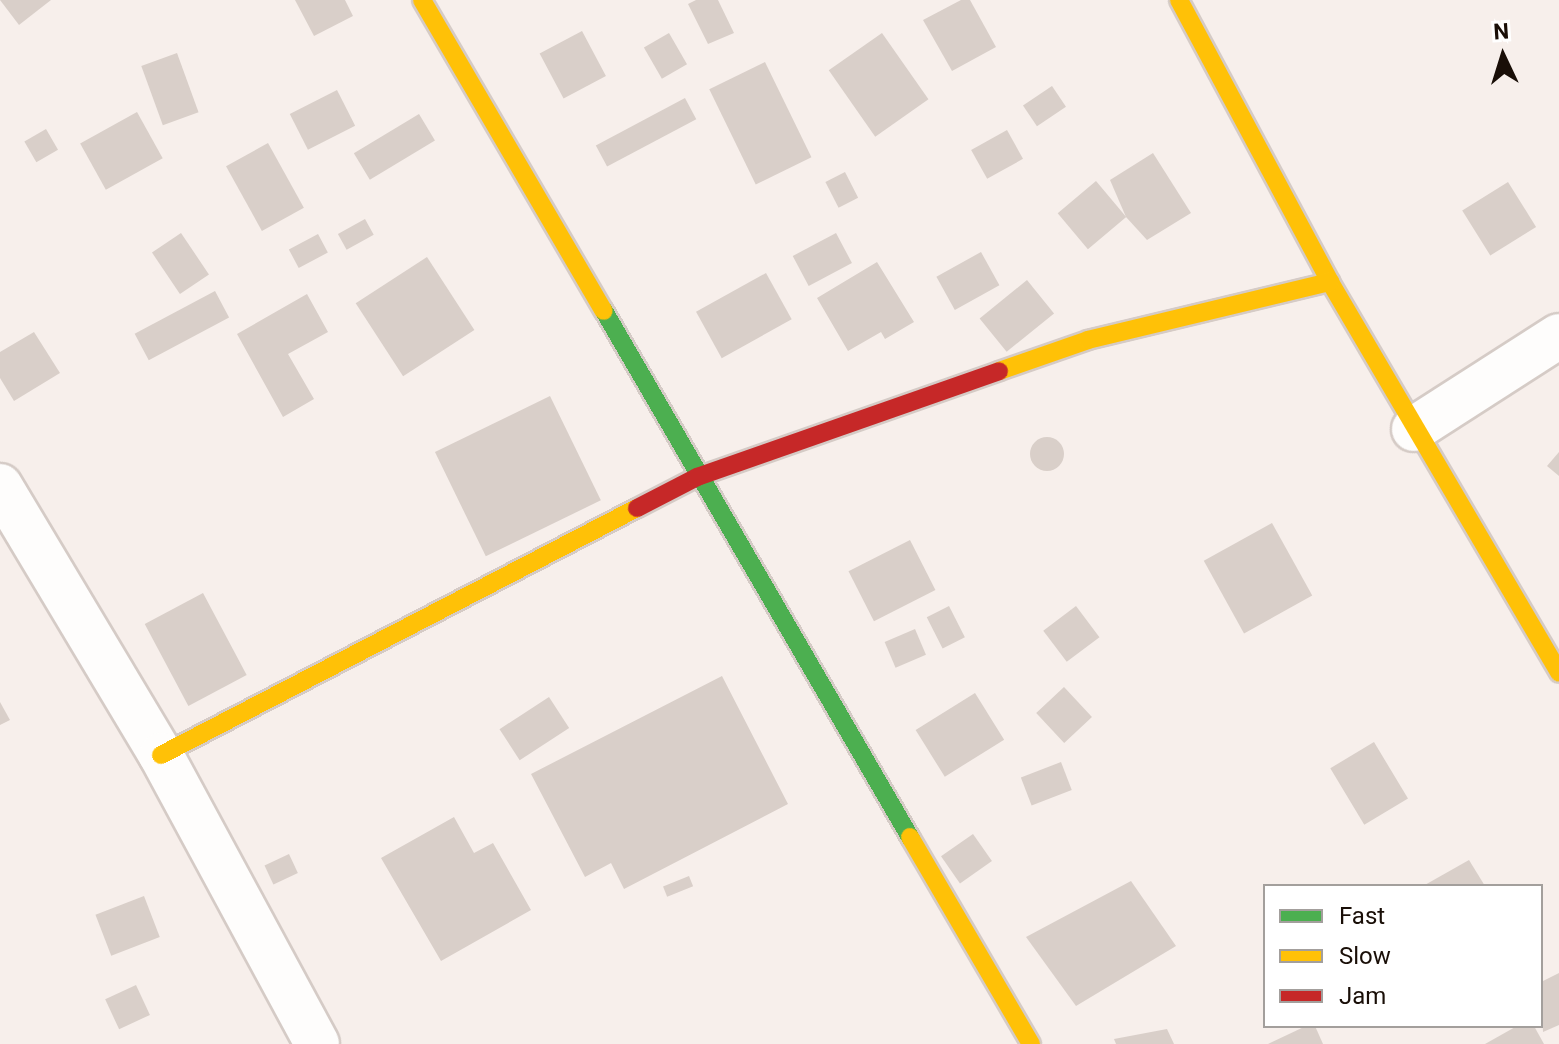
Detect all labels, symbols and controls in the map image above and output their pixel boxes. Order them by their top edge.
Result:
north arrow [1463,16,1543,96]
text: N [1493,19,1510,45]
legend [1263,884,1543,1028]
text: Fast [1339,902,1385,930]
text: Slow [1339,942,1391,970]
text: Jam [1339,982,1386,1010]

